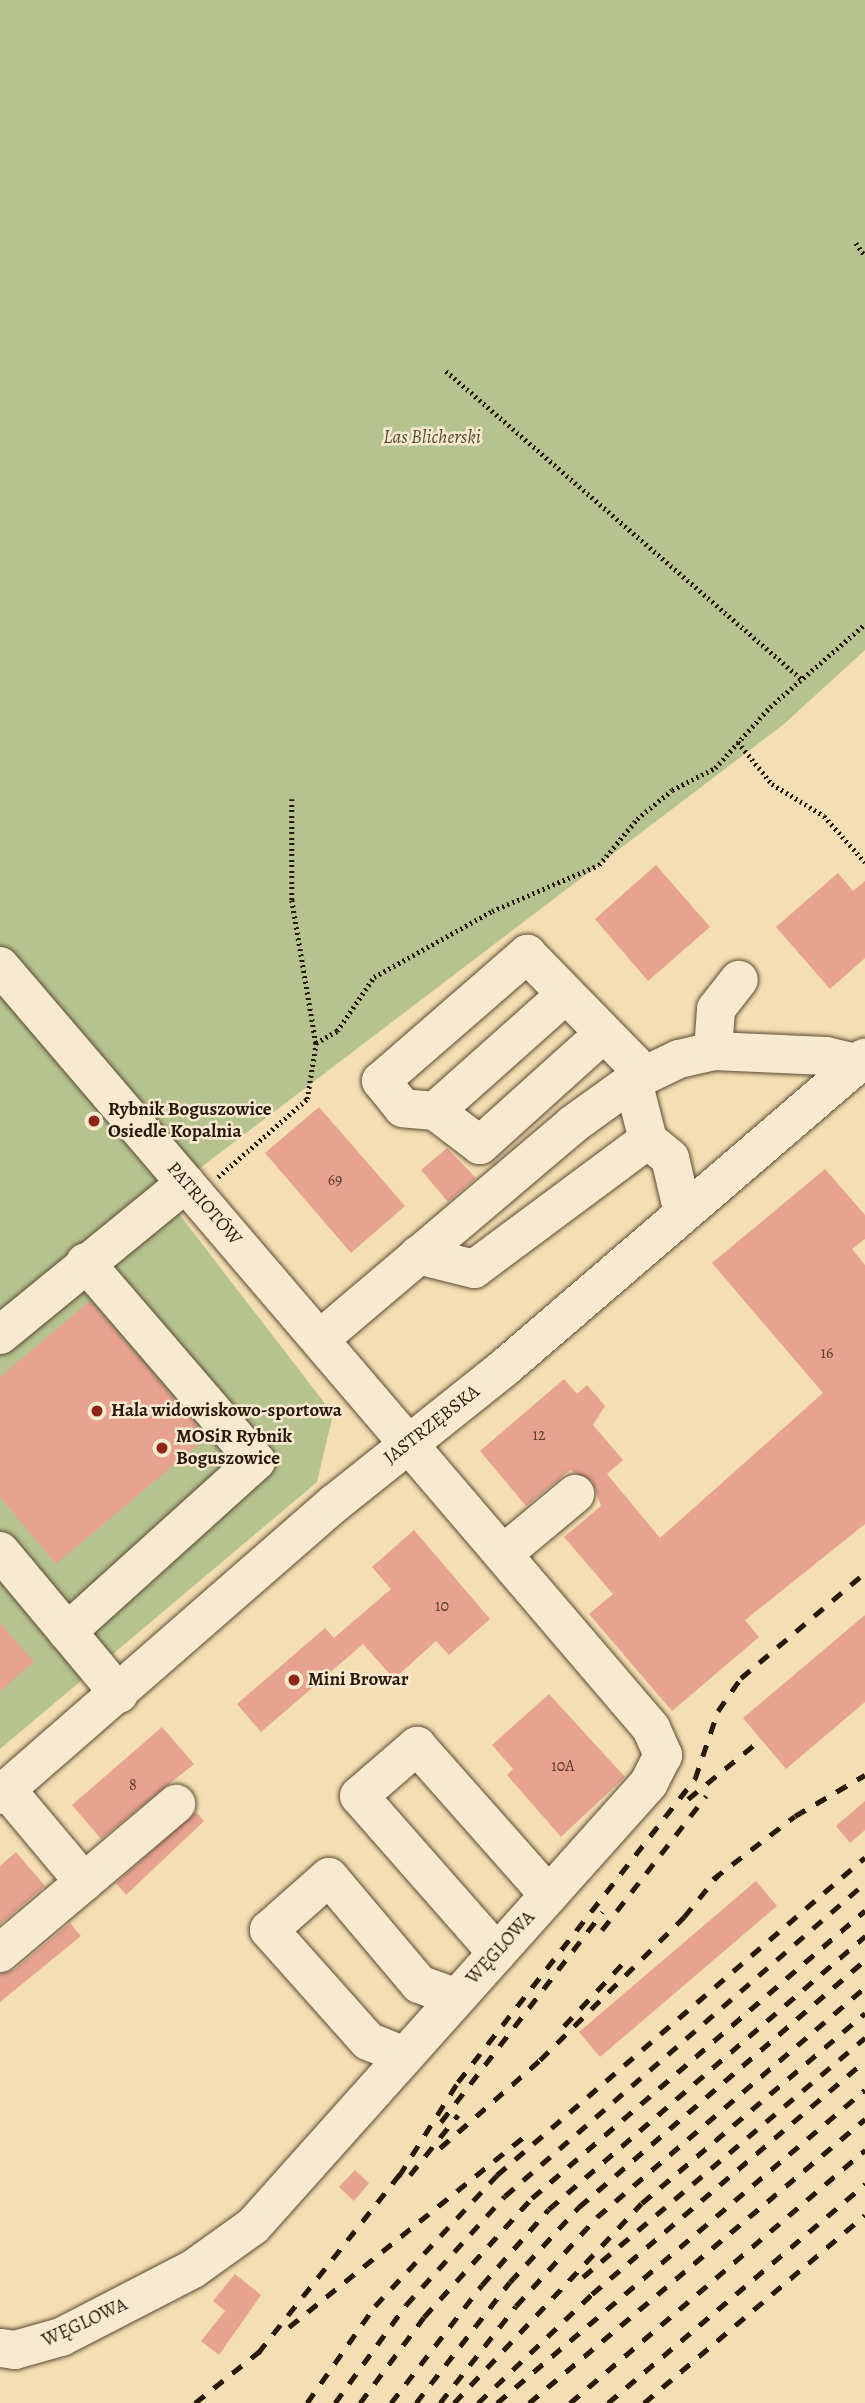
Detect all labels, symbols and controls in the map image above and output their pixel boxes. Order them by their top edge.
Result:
park label: Las Blicherski [383,427,481,449]
place label: Rybnik Boguszowice Osiedle Kopalnia [108,1099,272,1143]
marker: Rybnik Boguszowice Osiedle Kopalnia [86,1113,102,1129]
street label: PATRIOTÓW [162,1158,246,1250]
house number: 69 [328,1170,342,1190]
house number: 16 [821,1343,833,1363]
street label: JASTRZĘBSKA [380,1381,484,1469]
place label: Hala widowiskowo-sportowa [111,1400,342,1422]
marker: Hala widowiskowo-sportowa [89,1403,105,1419]
house number: 12 [532,1425,546,1445]
place label: MOSiR Rybnik Boguszowice [176,1426,292,1470]
marker: MOSiR Rybnik Boguszowice [154,1440,170,1456]
house number: 10 [435,1596,449,1616]
place label: Mini Browar [308,1669,409,1691]
marker: Mini Browar [286,1672,302,1688]
house number: 10A [551,1756,575,1776]
house number: 8 [129,1775,137,1795]
street label: WĘGLOWA [462,1906,540,1990]
street label: WĘGLOWA [39,2293,131,2353]

